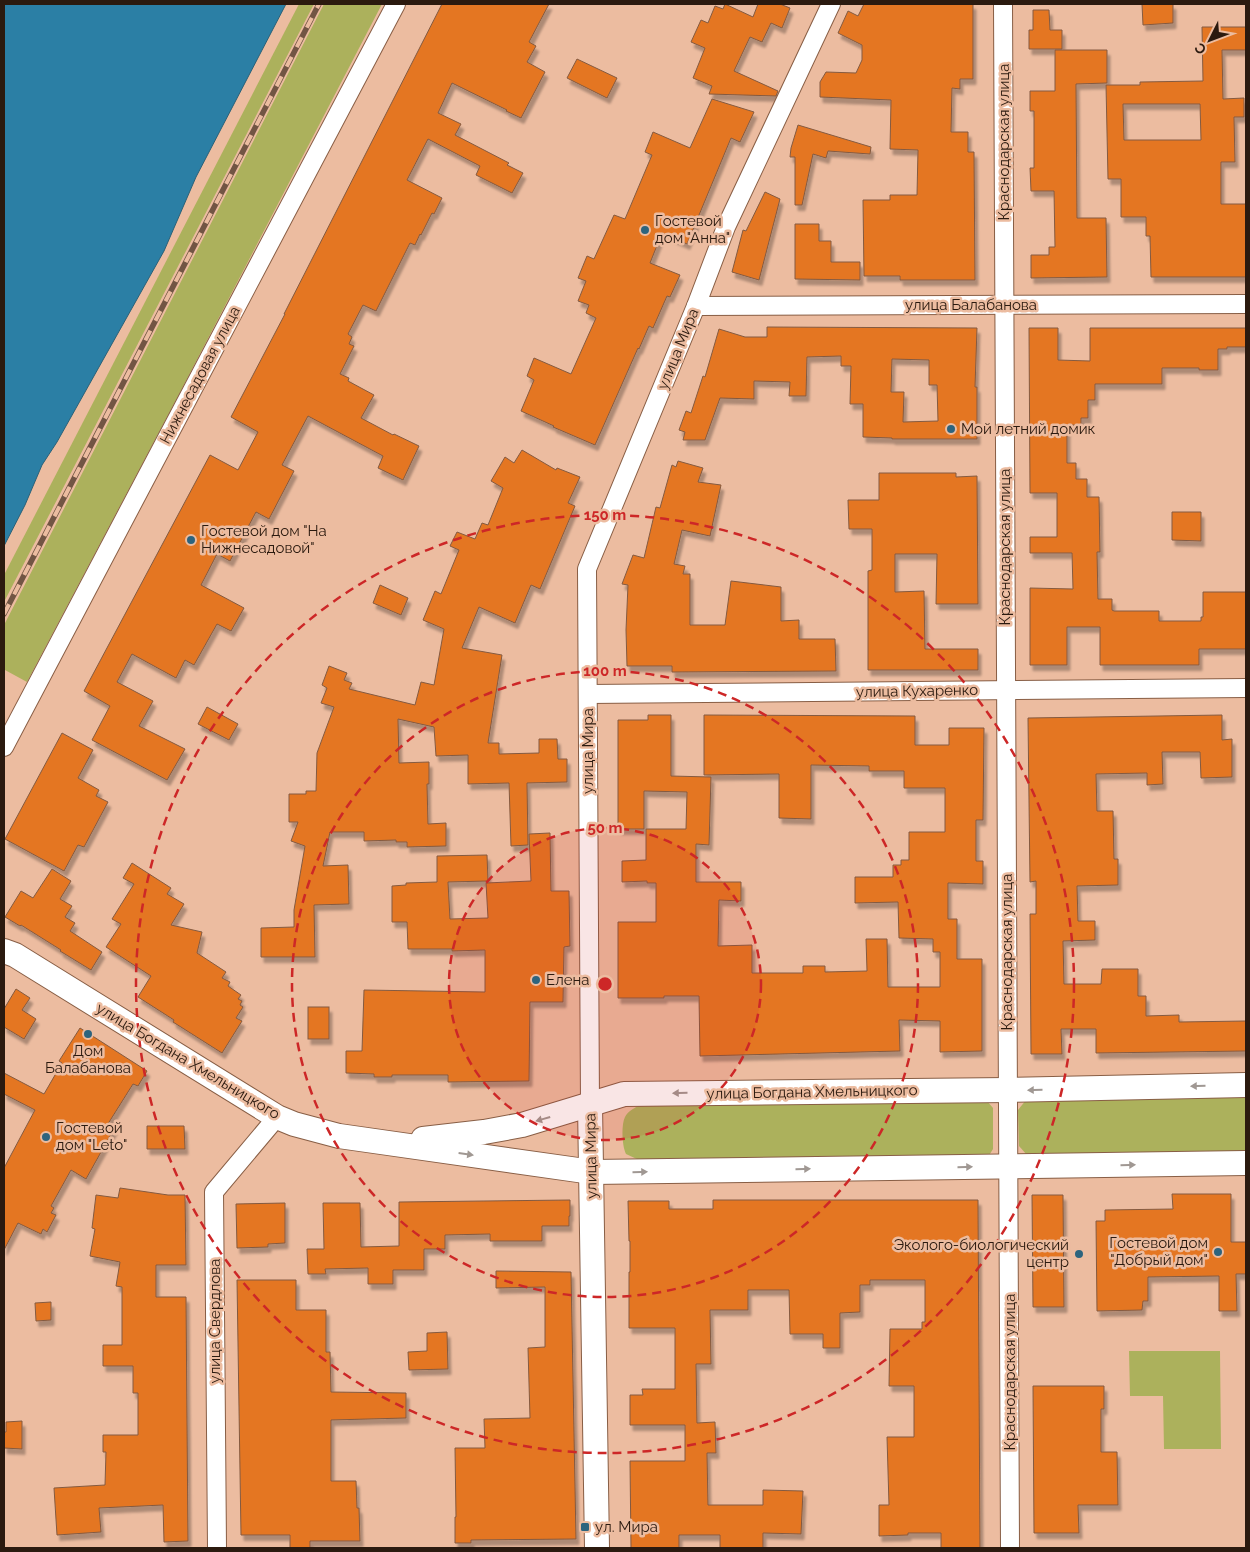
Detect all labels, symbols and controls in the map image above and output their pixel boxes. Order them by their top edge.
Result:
north arrow [1185,15,1235,65]
text: С [1191,39,1209,58]
street label: Краснодарская улица [995,64,1013,220]
place label: Гостевой дом "Анна" [655,212,730,247]
marker: Гостевой дом "Анна" [639,224,651,236]
street label: улица Балабанова [905,296,1037,314]
street label: Нижнесадовая улица [156,303,244,447]
street label: улица Мира [654,306,702,392]
place label: Мой летний домик [961,420,1096,438]
marker: Мой летний домик [945,423,957,435]
street label: Краснодарская улица [996,469,1014,625]
text: 150 m [584,506,626,524]
place label: Гостевой дом "На Нижнесадовой" [201,522,327,557]
marker: Гостевой дом "На Нижнесадовой" [185,534,197,546]
text: 100 m [583,662,627,680]
street label: улица Кухаренко [856,681,978,701]
street label: улица Мира [579,708,597,794]
text: 50 m [587,819,623,837]
street label: Краснодарская улица [998,874,1016,1030]
place label: Елена [546,971,589,989]
marker: Елена [530,974,542,986]
centre of rings [596,975,614,993]
street label: улица Богдана Хмельницкого [93,999,283,1123]
marker: Дом Балабанова [82,1028,94,1040]
place label: Дом Балабанова [45,1042,131,1077]
street label: улица Богдана Хмельницкого [706,1081,918,1103]
one-way arrow [1189,1082,1205,1090]
one-way arrow [1027,1086,1043,1094]
one-way arrow [672,1090,688,1098]
street label: улица Мира [581,1113,601,1199]
one-way arrow [536,1115,551,1123]
place label: Гостевой дом "Leto" [56,1119,127,1154]
marker: Гостевой дом "Leto" [40,1131,52,1143]
one-way arrow [459,1151,475,1159]
one-way arrow [1120,1161,1136,1169]
one-way arrow [958,1163,974,1171]
one-way arrow [795,1165,811,1173]
one-way arrow [633,1168,649,1176]
place label: Гостевой дом "Добрый дом" [1109,1234,1208,1269]
place label: Эколого-биологический центр [893,1236,1069,1271]
marker: Гостевой дом "Добрый дом" [1212,1246,1224,1258]
marker: Эколого-биологический центр [1073,1248,1085,1260]
street label: улица Свердлова [206,1259,224,1384]
street label: Краснодарская улица [1001,1294,1019,1450]
place label: ул. Мира [595,1518,658,1536]
marker: ул. Мира [579,1521,591,1533]

